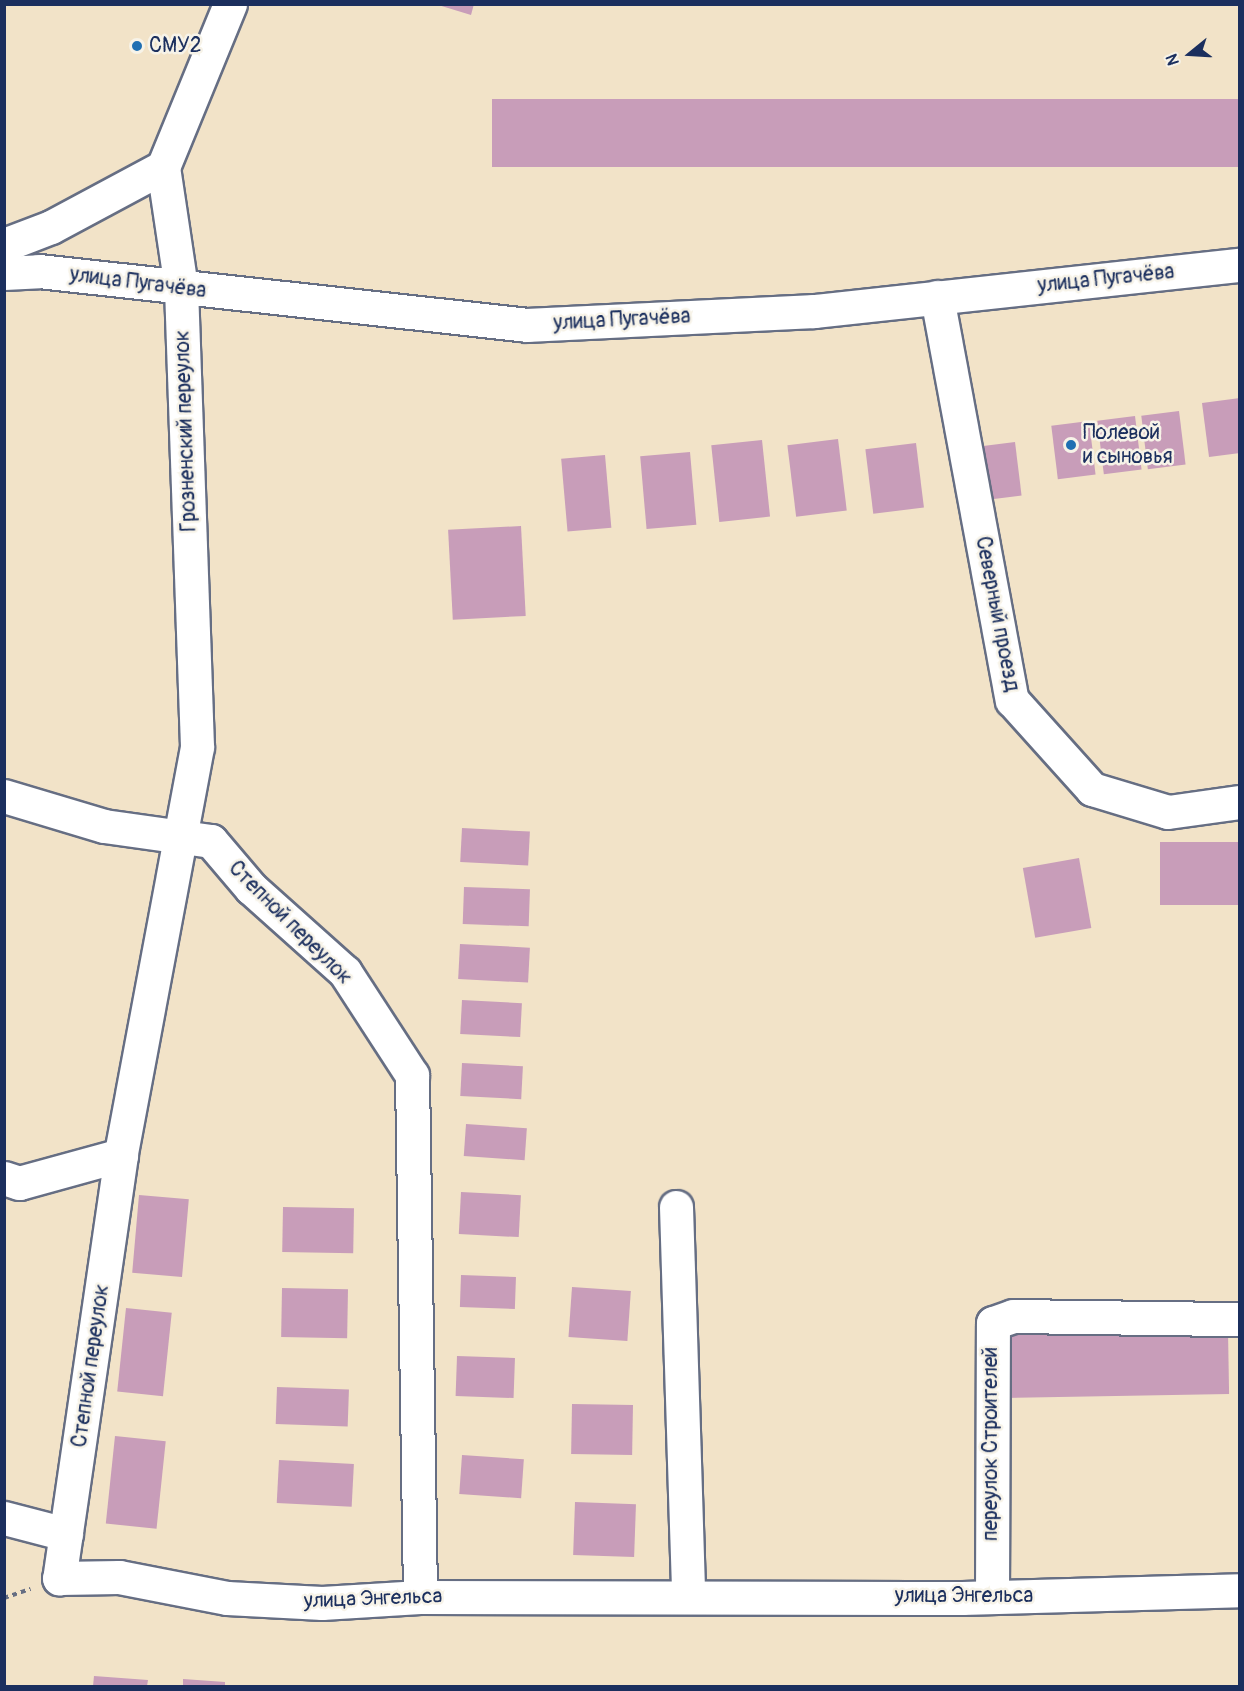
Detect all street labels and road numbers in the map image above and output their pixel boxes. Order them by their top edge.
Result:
street label: улица Пугачёва [1036,259,1176,299]
street label: улица Пугачёва [68,262,208,304]
street label: улица Пугачёва [553,304,691,336]
street label: Грозненский переулок [170,330,202,532]
street label: Северный проезд [970,534,1024,694]
street label: Степной переулок [223,856,357,990]
street label: Степной переулок [67,1283,115,1449]
street label: переулок Строителей [978,1347,1004,1541]
street label: улица Энгельса [895,1583,1033,1609]
street label: улица Энгельса [303,1584,443,1614]

